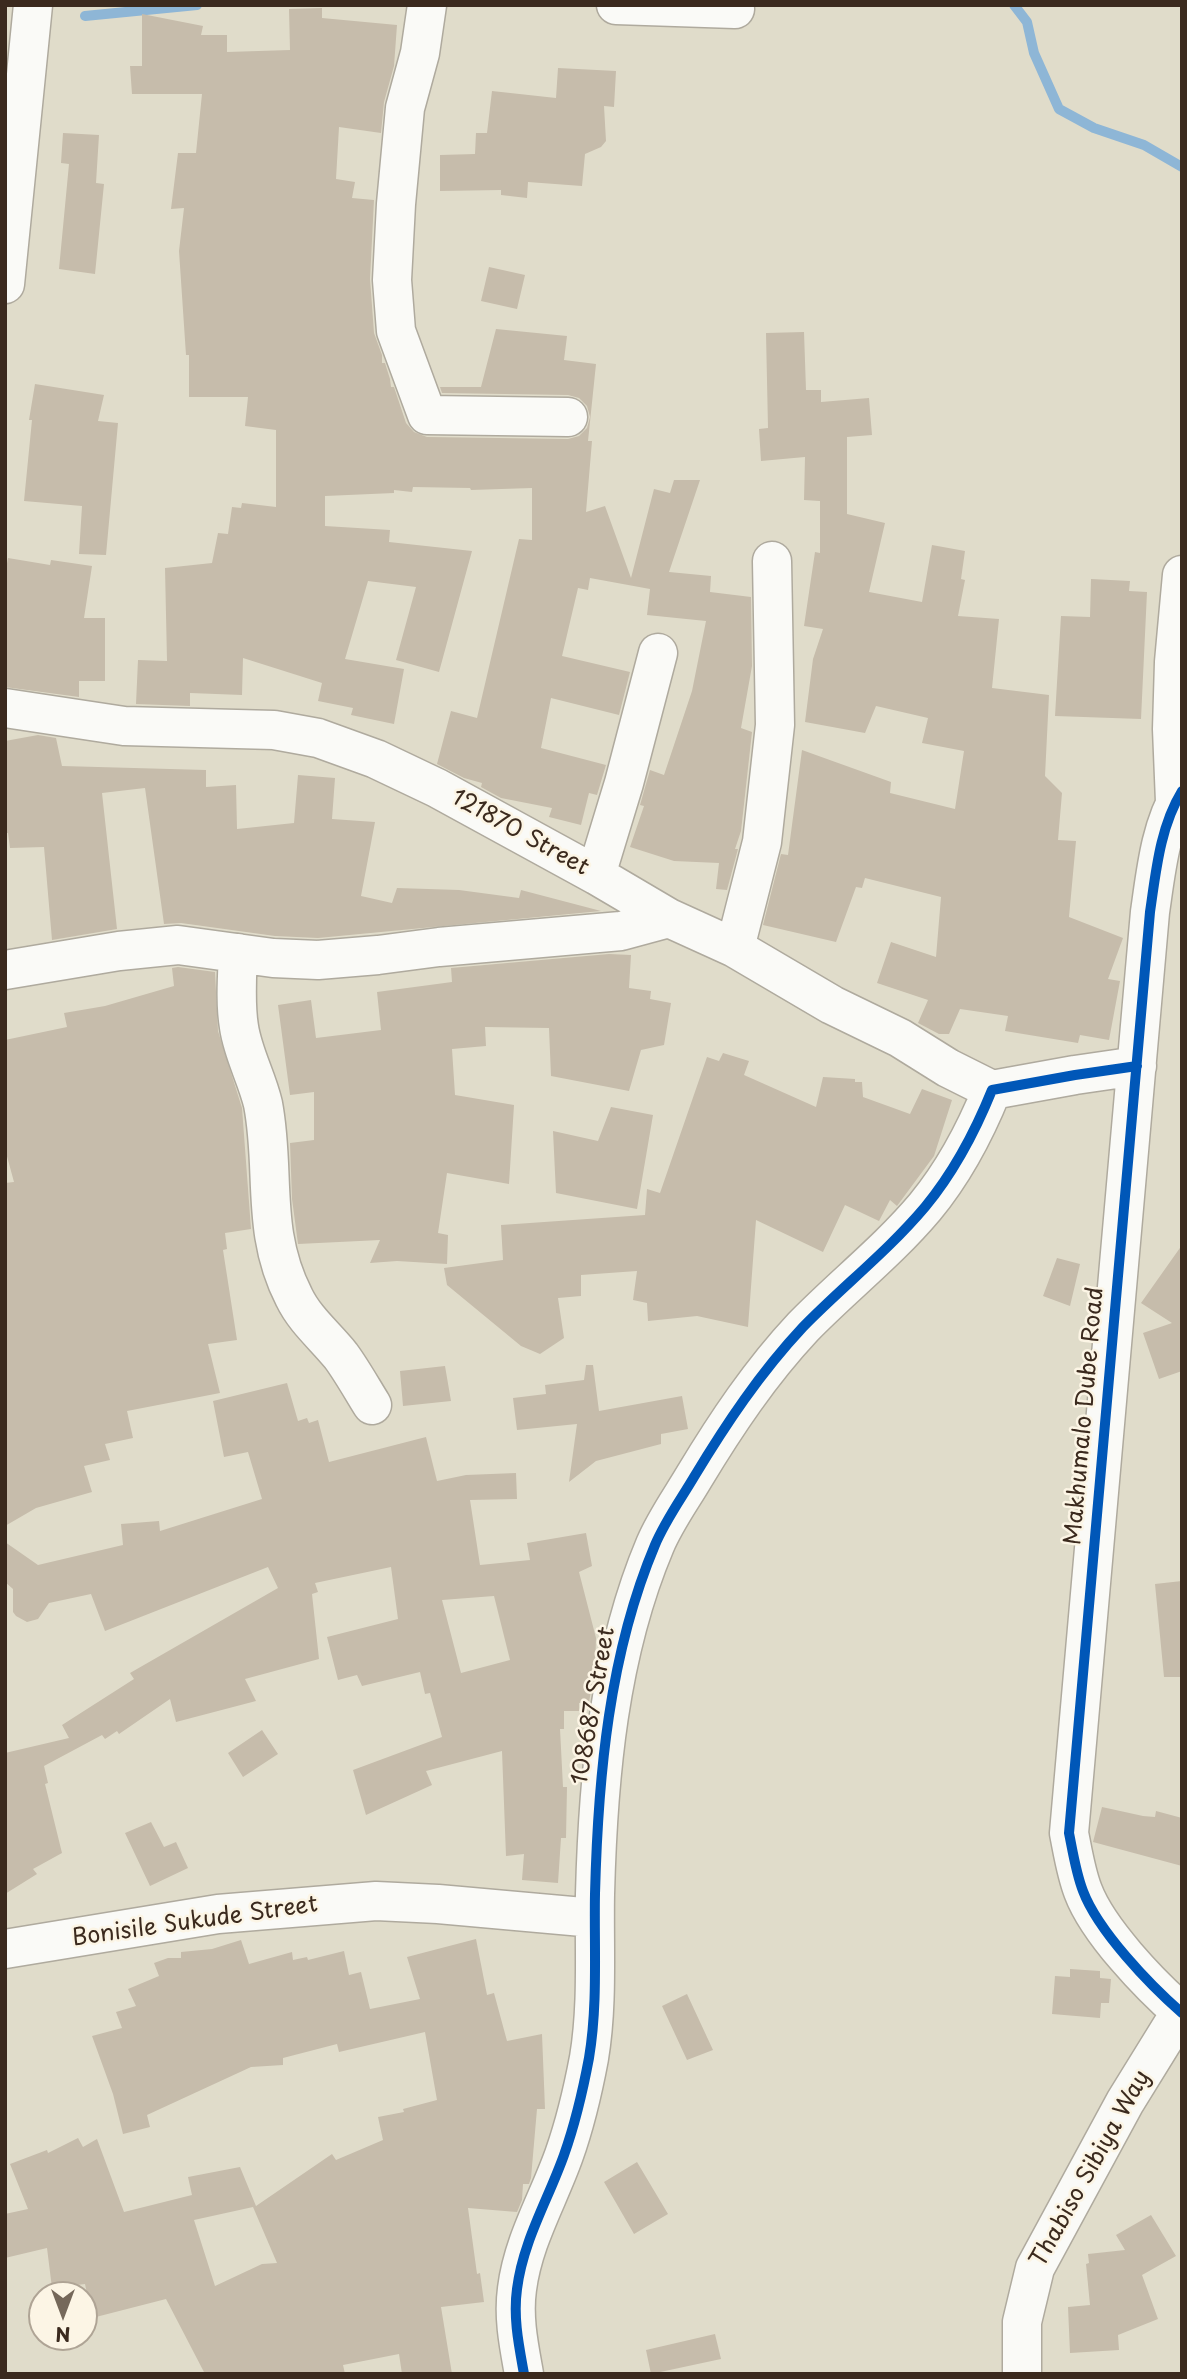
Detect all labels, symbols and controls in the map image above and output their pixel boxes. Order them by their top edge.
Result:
street label: 121870 Street [446,784,594,882]
street label: Makhumalo Dube Road [1060,1286,1110,1546]
street label: 108687 Street [567,1625,621,1787]
street label: Bonisile Sukude Street [71,1891,319,1953]
street label: Thabiso Sibiya Way [1025,2066,1157,2272]
north arrow [28,2281,98,2351]
text: N [55,2321,71,2349]

